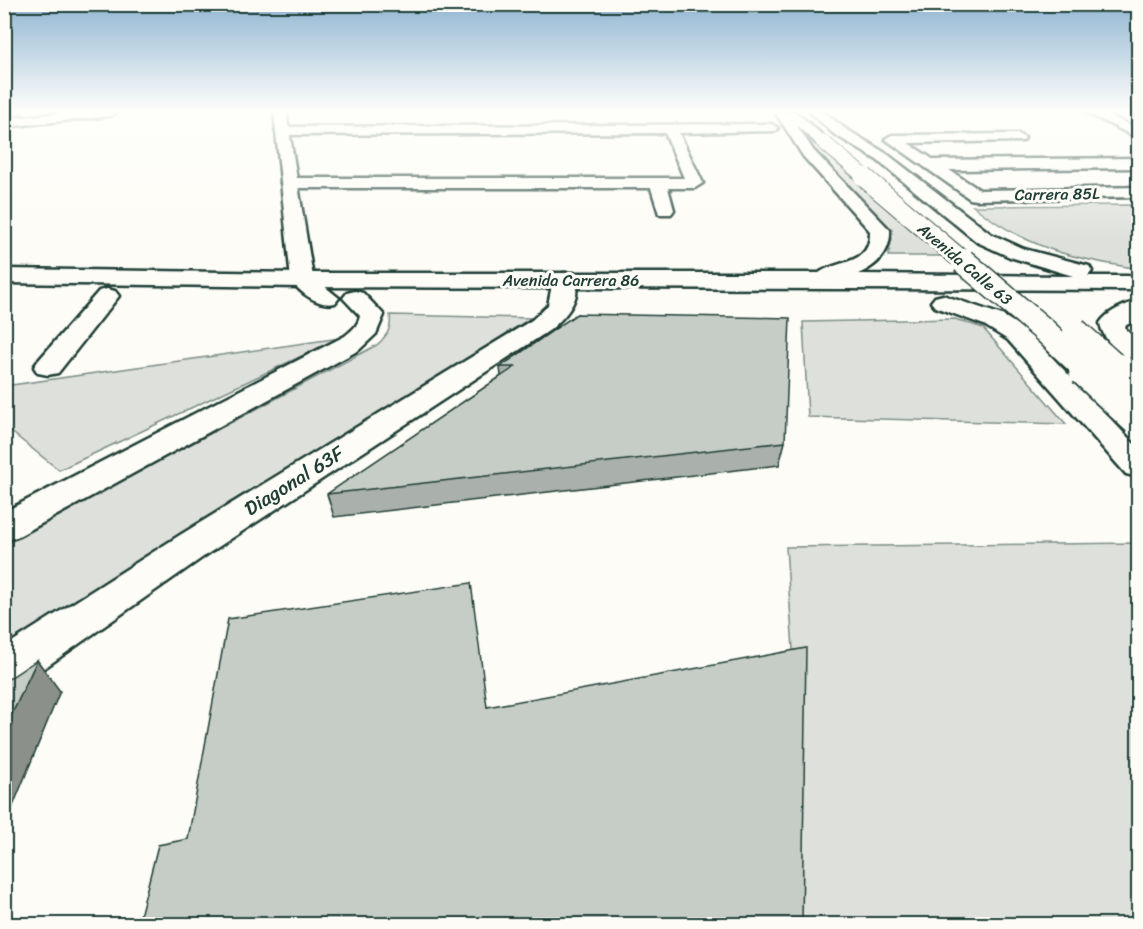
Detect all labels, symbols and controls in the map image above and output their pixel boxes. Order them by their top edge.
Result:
street label: Carrera 85L [1014,179,1100,209]
street label: Avenida Calle 63 [910,215,1019,313]
street label: Avenida Carrera 86 [502,266,639,295]
street label: Diagonal 63F [237,436,352,526]

